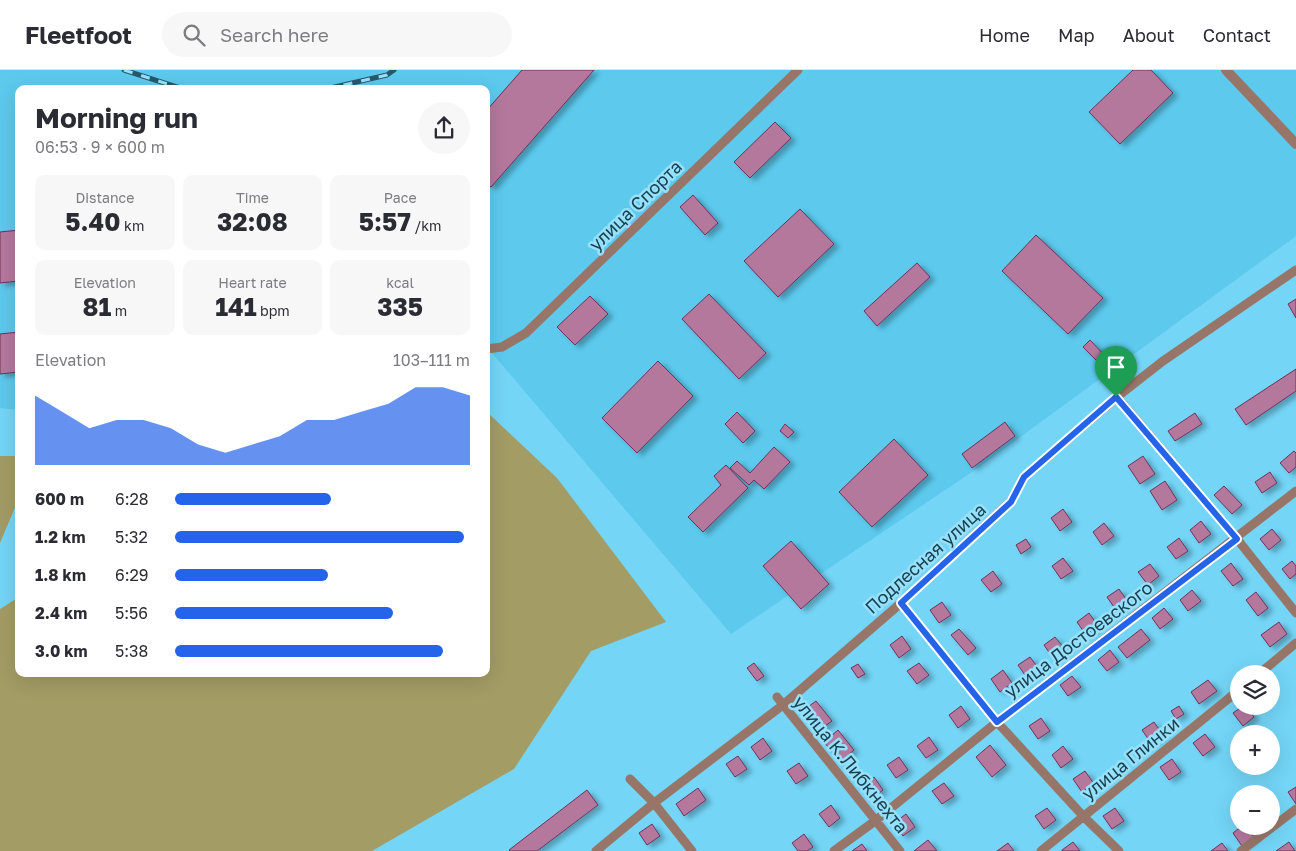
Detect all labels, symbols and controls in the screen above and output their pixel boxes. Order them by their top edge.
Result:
search box [162,12,512,57]
text: Fleetfoot [25,20,132,49]
icon: search [180,21,208,49]
text: Search here [220,23,329,46]
text: Home [979,24,1030,46]
text: Map [1058,24,1095,46]
text: About [1123,24,1175,46]
text: Contact [1203,24,1271,46]
text: Morning run [35,101,198,134]
button: share [418,102,470,154]
text: 06:53 · 9 × 600 m [35,137,165,157]
street label: улица Спорта [584,155,686,255]
text: Distance [75,189,134,206]
text: Time [236,189,269,206]
text: Pace [384,189,417,206]
text: 5.40 [65,206,120,237]
text: 32:08 [217,206,288,237]
text: 5:57 [359,206,411,237]
text: km [120,217,144,234]
text: /km [411,217,442,234]
text: Elevation [74,274,136,291]
text: Heart rate [218,274,287,291]
text: kcal [386,274,414,291]
text: 81 [82,291,111,322]
text: 141 [215,291,257,322]
text: 335 [377,291,423,322]
text: m [111,302,127,319]
text: bpm [257,302,290,319]
pin [1095,346,1137,397]
text: Elevation [35,350,106,370]
text: 103–111 m [393,350,470,370]
icon: arrive [1102,353,1130,381]
text: 600 m [35,489,84,509]
text: 6:28 [115,489,149,509]
street label: Подлесная улица [860,498,990,618]
text: 1.2 km [35,527,85,547]
text: 5:32 [115,527,148,547]
text: 1.8 km [35,565,86,585]
text: 6:29 [115,565,148,585]
street label: улица Достоевского [999,576,1157,702]
text: 2.4 km [35,603,87,623]
text: 5:56 [115,603,148,623]
text: 3.0 km [35,641,88,661]
text: 5:38 [115,641,148,661]
map controls [1230,665,1280,835]
button: layers [1230,665,1280,715]
street label: улица К.Либкнехта [789,691,913,837]
street label: улица Глинки [1077,712,1183,804]
button: + [1230,725,1280,775]
button: − [1230,785,1280,835]

